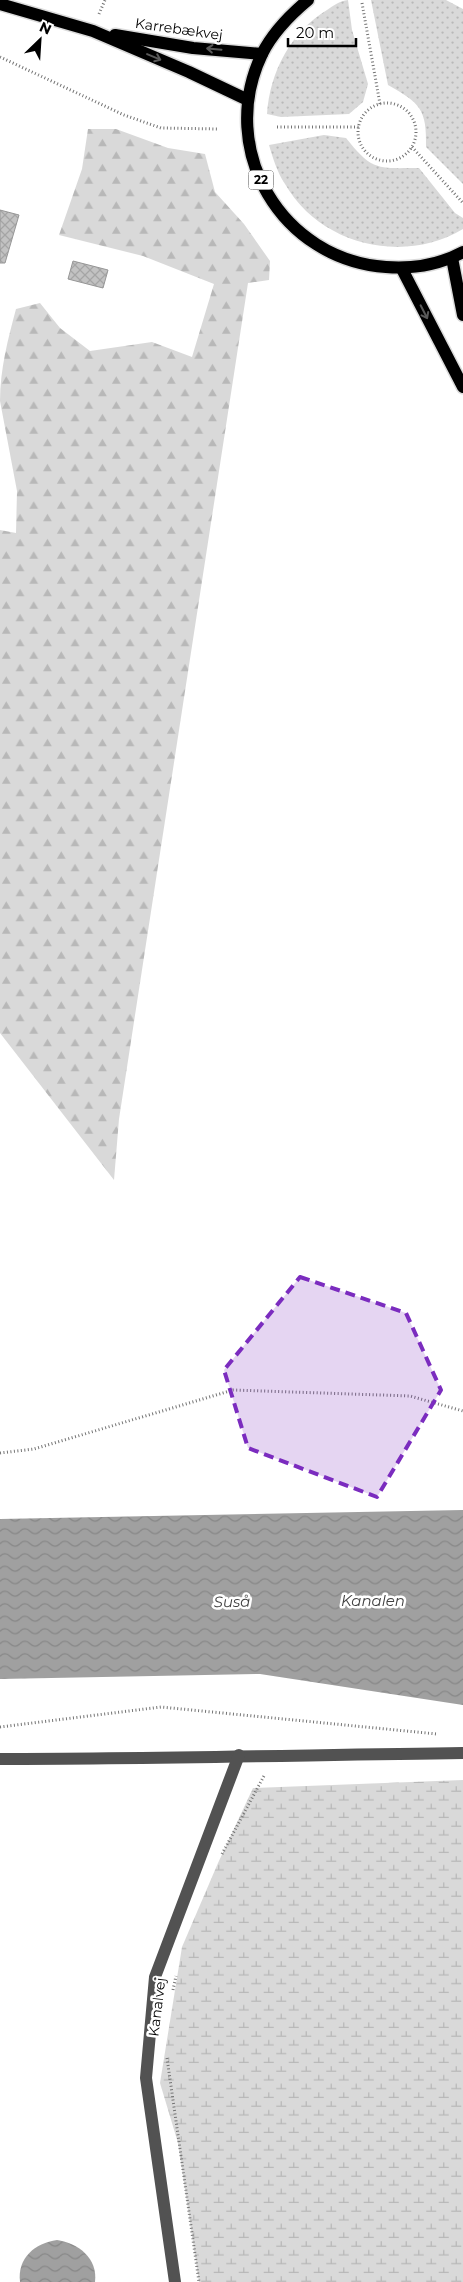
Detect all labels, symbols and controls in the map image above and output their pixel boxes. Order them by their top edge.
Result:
street label: Karrebækvej [134,14,224,44]
north arrow [15,15,65,65]
scale bar [288,15,356,47]
text: N [37,18,54,39]
text: 20 m [296,23,334,42]
one-way arrow [206,45,222,54]
one-way arrow [146,53,161,62]
road number: 22 [248,170,274,190]
one-way arrow [420,304,429,319]
water label: Kanalen [341,1591,405,1610]
water label: Suså [213,1592,251,1611]
street label: Kanalvej [144,1977,170,2037]

